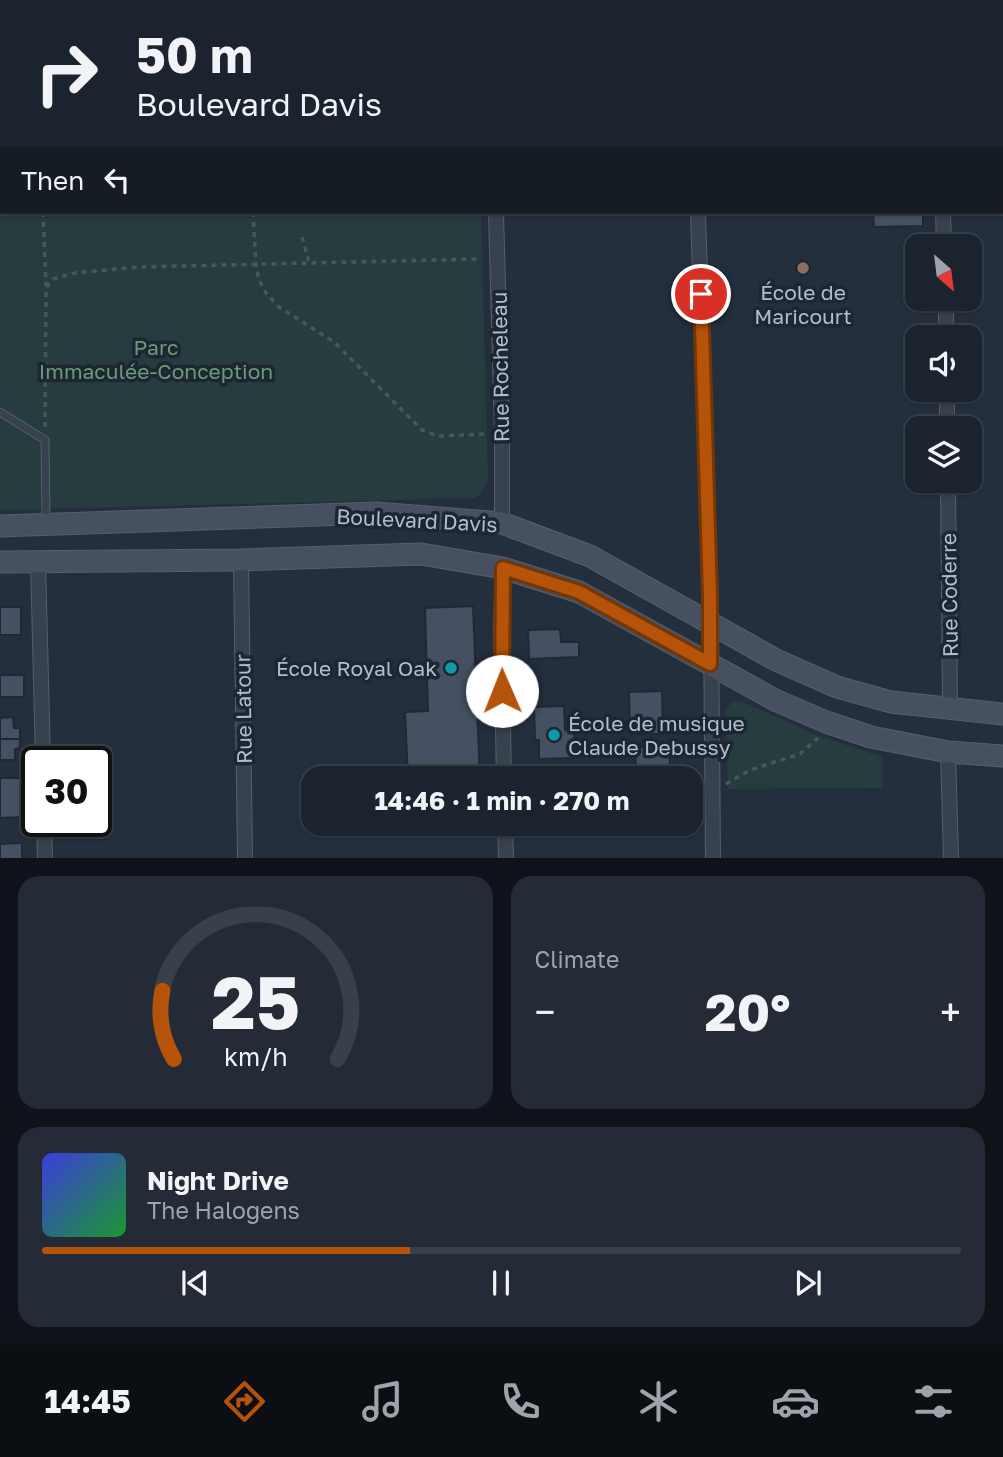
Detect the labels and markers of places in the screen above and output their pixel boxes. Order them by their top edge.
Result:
marker: École de Maricourt [795,260,811,276]
pin [671,264,731,324]
place label: École de Maricourt [754,279,852,329]
place label: École Royal Oak [276,655,437,681]
marker: École Royal Oak [443,660,459,676]
place label: École de musique Claude Debussy [568,710,745,760]
marker: École de musique Claude Debussy [546,727,562,743]

